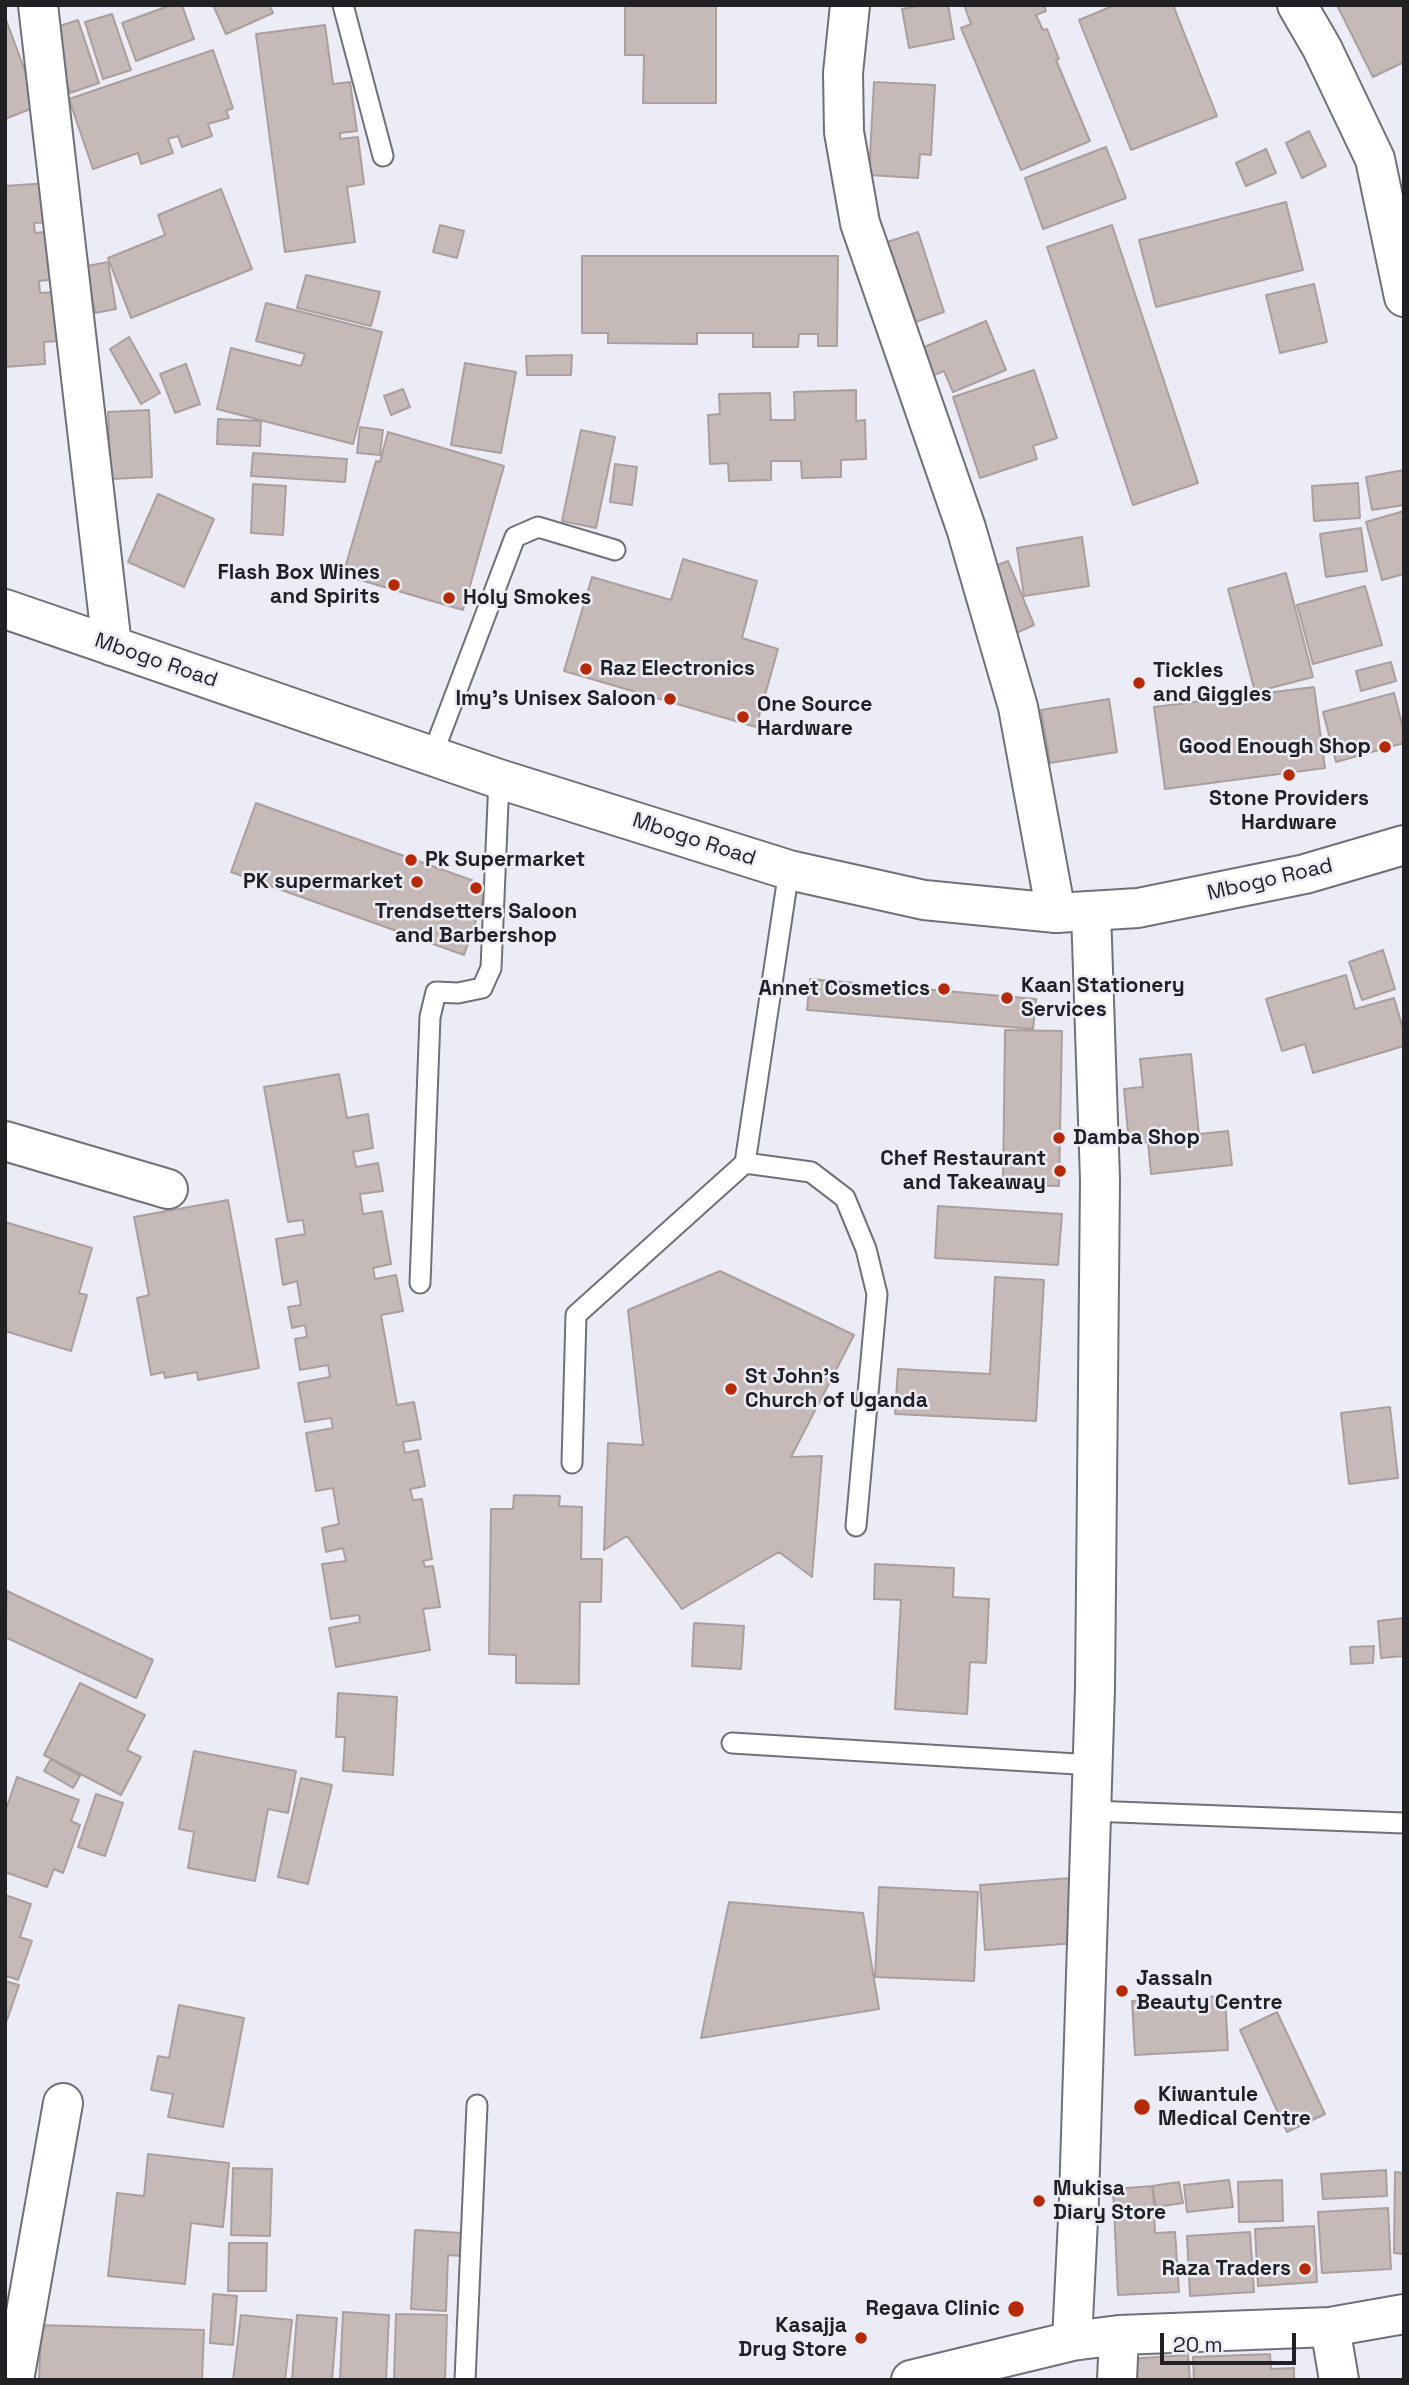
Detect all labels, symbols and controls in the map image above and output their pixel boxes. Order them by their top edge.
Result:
place label: Flash Box Wines and Spirits [217,560,380,610]
marker: Flash Box Wines and Spirits [386,577,402,593]
place label: Holy Smokes [463,585,591,611]
marker: Holy Smokes [441,590,457,606]
street label: Mbogo Road [91,628,221,694]
place label: Raz Electronics [600,656,755,682]
place label: Tickles and Giggles [1153,658,1272,708]
marker: Raz Electronics [578,661,594,677]
marker: Tickles and Giggles [1131,675,1147,691]
place label: Imy's Unisex Saloon [456,686,656,712]
marker: Imy's Unisex Saloon [662,691,678,707]
place label: One Source Hardware [757,692,872,742]
marker: One Source Hardware [735,709,751,725]
place label: Good Enough Shop [1179,734,1371,760]
marker: Good Enough Shop [1377,739,1393,755]
marker: Stone Providers Hardware [1281,767,1297,783]
place label: Stone Providers Hardware [1209,786,1369,836]
street label: Mbogo Road [629,808,759,872]
place label: Pk Supermarket [425,847,585,873]
marker: Pk Supermarket [403,852,419,868]
street label: Mbogo Road [1205,853,1335,907]
place label: PK supermarket [243,869,403,895]
marker: PK supermarket [409,874,425,890]
marker: Trendsetters Saloon and Barbershop [468,880,484,896]
place label: Trendsetters Saloon and Barbershop [375,899,577,949]
place label: Kaan Stationery Services [1021,973,1185,1023]
place label: Annet Cosmetics [759,976,930,1002]
marker: Annet Cosmetics [936,981,952,997]
marker: Kaan Stationery Services [999,990,1015,1006]
place label: Damba Shop [1073,1125,1200,1151]
marker: Damba Shop [1051,1130,1067,1146]
place label: Chef Restaurant and Takeaway [880,1146,1046,1196]
marker: Chef Restaurant and Takeaway [1052,1163,1068,1179]
place label: St John's Church of Uganda [745,1364,928,1414]
marker: St John's Church of Uganda [723,1381,739,1397]
place label: Jassaln Beauty Centre [1136,1966,1283,2016]
marker: Jassaln Beauty Centre [1114,1983,1130,1999]
place label: Kiwantule Medical Centre [1158,2082,1311,2132]
marker: Kiwantule Medical Centre [1132,2097,1152,2117]
place label: Mukisa Diary Store [1053,2176,1166,2226]
marker: Mukisa Diary Store [1031,2193,1047,2209]
place label: Raza Traders [1162,2256,1291,2282]
marker: Raza Traders [1297,2261,1313,2277]
place label: Regava Clinic [865,2296,1000,2322]
marker: Regava Clinic [1006,2299,1026,2319]
place label: Kasajja Drug Store [738,2313,847,2363]
scale bar [1164,2318,1300,2362]
marker: Kasajja Drug Store [853,2330,869,2346]
text: 20 m [1173,2331,1223,2358]

